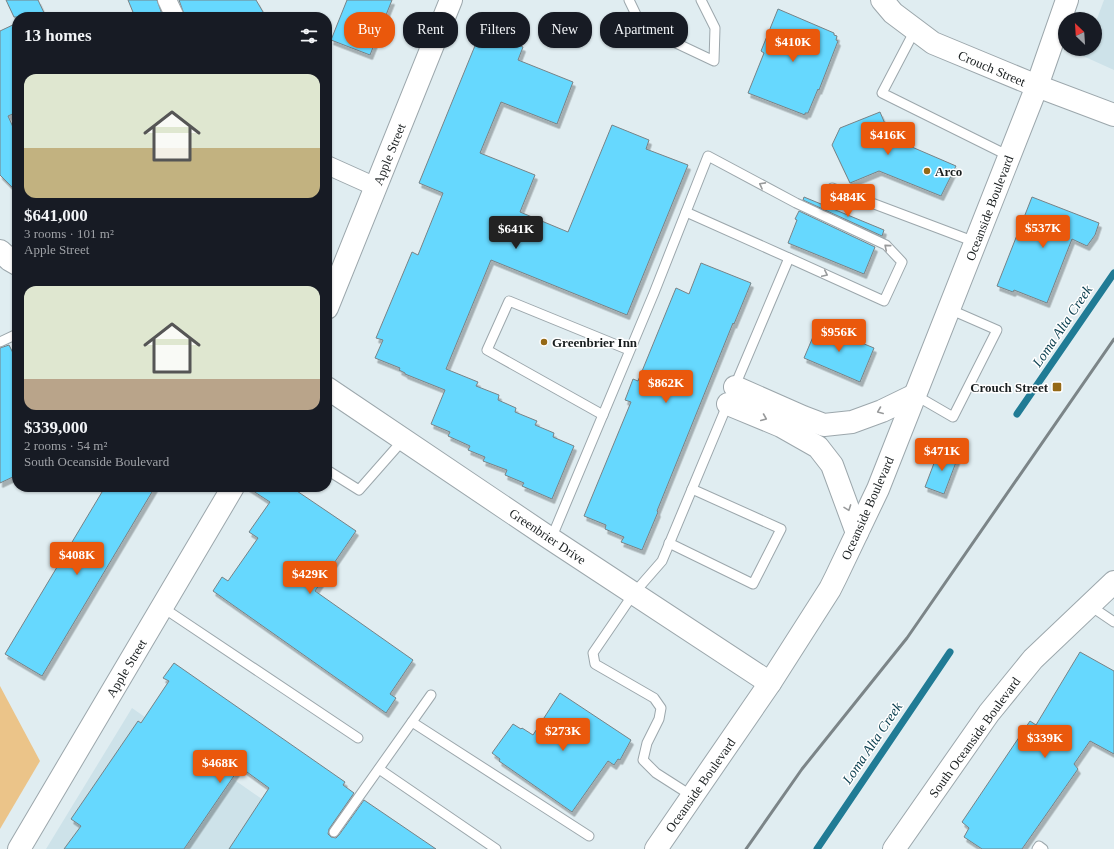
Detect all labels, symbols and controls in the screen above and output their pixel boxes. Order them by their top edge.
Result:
chip: Buy [344,12,395,48]
chip: Rent [403,12,458,48]
chip: Filters [466,12,530,48]
chip: New [538,12,592,48]
chip: Apartment [600,12,688,48]
north arrow [1058,12,1102,56]
map controls [1058,12,1102,56]
icon: filters [298,25,320,47]
text: 13 homes [24,26,92,45]
pin: $410K [765,29,821,63]
text: $410K [775,34,811,49]
street label: Crouch Street [956,48,1028,90]
icon: home [136,100,208,172]
street label: Apple Street [370,121,409,187]
pin: $416K [860,122,916,156]
text: $416K [870,127,906,142]
street label: Oceanside Boulevard [962,153,1017,263]
place label: Arco [935,164,962,179]
marker: Arco [922,166,932,176]
one-way arrow [758,182,766,189]
pin: $484K [820,184,876,218]
text: $484K [830,189,866,204]
text: $641,000 [24,206,88,225]
pin: $537K [1015,215,1071,249]
pin: $641K [488,216,544,250]
text: $537K [1025,220,1061,235]
text: $641K [498,221,534,236]
text: 3 rooms · 101 m² [24,226,114,241]
text: Apple Street [24,242,89,257]
one-way arrow [884,245,892,252]
one-way arrow [820,269,828,277]
water label: Loma Alta Creek [1029,282,1096,371]
icon: home [136,312,208,384]
pin: $956K [811,319,867,353]
text: $956K [821,324,857,339]
place label: Greenbrier Inn [552,335,638,350]
marker: Greenbrier Inn [539,337,549,347]
pin: $862K [638,370,694,404]
text: $862K [648,375,684,390]
place label: Crouch Street [970,380,1049,395]
marker: Crouch Street [1051,381,1063,393]
one-way arrow [876,406,884,414]
one-way arrow [760,414,767,422]
text: $339,000 [24,418,88,437]
text: 2 rooms · 54 m² [24,438,107,453]
pin: $471K [914,438,970,472]
text: $471K [924,443,960,458]
text: South Oceanside Boulevard [24,454,169,469]
street label: Oceanside Boulevard [838,454,897,562]
street label: Greenbrier Drive [507,505,589,568]
one-way arrow [843,505,851,512]
pin: $408K [49,542,105,576]
text: $408K [59,547,95,562]
pin: $429K [282,561,338,595]
text: $429K [292,566,328,581]
street label: Apple Street [103,636,150,700]
street label: South Oceanside Boulevard [926,674,1023,800]
water label: Loma Alta Creek [839,699,906,788]
pin: $273K [535,718,591,752]
text: $273K [545,723,581,738]
pin: $339K [1017,725,1073,759]
text: $339K [1027,730,1063,745]
street label: Oceanside Boulevard [662,735,739,835]
pin: $468K [192,750,248,784]
text: $468K [202,755,238,770]

